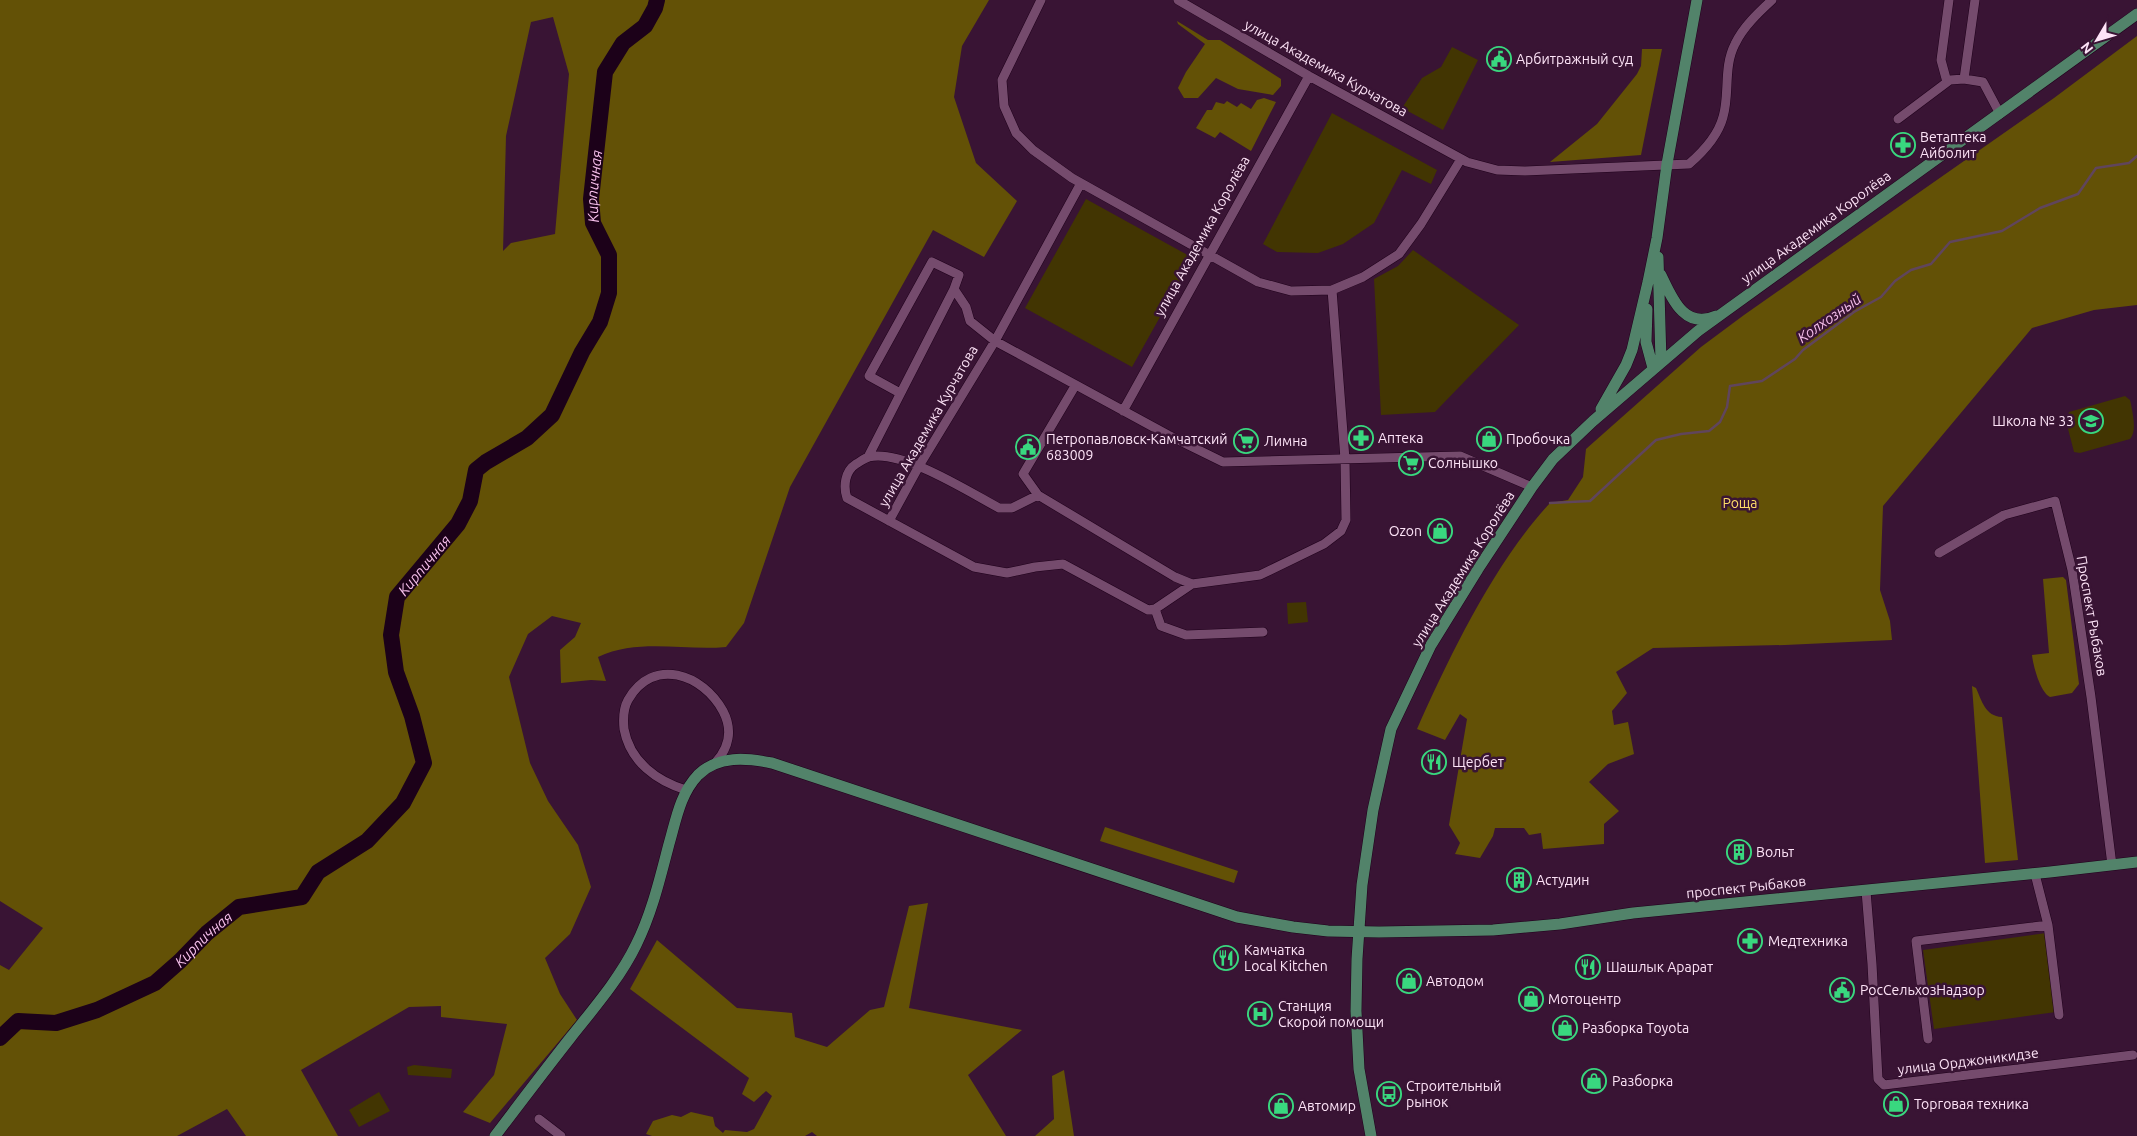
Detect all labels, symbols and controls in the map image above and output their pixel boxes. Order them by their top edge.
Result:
north arrow [2072,15,2122,65]
street label: улица Академика Курчатова [1242,16,1410,120]
text: N [2077,39,2096,57]
public building icon: Арбитражный суд [1486,46,1512,72]
place label: Арбитражный суд [1516,51,1633,67]
place label: Ветаптека Айболит [1920,129,1986,161]
pharmacy icon: Ветаптека Айболит [1890,132,1916,158]
water label: Кирпичная [582,149,605,223]
street label: улица Академика Королёва [1151,153,1253,319]
street label: улица Академика Королёва [1738,167,1894,287]
water label: Колхозный [1794,290,1864,346]
street label: улица Академика Курчатова [875,342,981,510]
school or university icon: Школа № 33 [2078,408,2104,434]
place label: Школа № 33 [1992,413,2074,429]
pharmacy icon: Аптека [1348,425,1374,451]
shop icon: Пробочка [1476,426,1502,452]
supermarket icon: Лимна [1233,428,1259,454]
place label: Аптека [1378,430,1423,446]
place label: Петропавловск-Камчатский 683009 [1046,431,1227,463]
place label: Пробочка [1506,431,1570,447]
place label: Лимна [1264,433,1308,449]
public building icon: Петропавловск-Камчатский 683009 [1015,434,1041,460]
supermarket icon: Солнышко [1398,450,1424,476]
place label: Солнышко [1428,455,1498,471]
street label: улица Академика Королёва [1408,488,1518,650]
park label: Роща [1722,495,1758,511]
shop icon: Ozon [1427,518,1453,544]
place label: Ozon [1389,523,1422,539]
water label: Кирпичная [394,531,454,599]
street label: Проспект Рыбаков [2074,555,2110,677]
restaurant icon: Щербет [1421,749,1447,775]
place label: Щербет [1452,754,1504,770]
building icon: Вольт [1726,839,1752,865]
place label: Вольт [1756,844,1794,860]
building icon: Астудин [1506,867,1532,893]
place label: Астудин [1536,872,1590,888]
street label: проспект Рыбаков [1685,873,1807,901]
water label: Кирпичная [171,908,235,970]
pharmacy icon: Медтехника [1737,928,1763,954]
place label: Медтехника [1768,933,1848,949]
place label: Камчатка Local Kitchen [1244,942,1328,974]
restaurant icon: Камчатка Local Kitchen [1213,945,1239,971]
restaurant icon: Шашлык Арарат [1575,954,1601,980]
place label: Шашлык Арарат [1606,959,1713,975]
shop icon: Автодом [1396,968,1422,994]
place label: Автодом [1426,973,1484,989]
public building icon: РосСельхозНадзор [1829,977,1855,1003]
place label: РосСельхозНадзор [1860,982,1985,998]
shop icon: Мотоцентр [1518,986,1544,1012]
place label: Мотоцентр [1548,991,1621,1007]
place label: Станция Скорой помощи [1278,998,1384,1030]
hospital icon: Станция Скорой помощи [1247,1001,1273,1027]
shop icon: Разборка Toyota [1552,1015,1578,1041]
place label: Разборка Toyota [1582,1020,1689,1036]
street label: улица Орджоникидзе [1897,1044,2039,1078]
shop icon: Разборка [1581,1068,1607,1094]
place label: Разборка [1612,1073,1673,1089]
place label: Строительный рынок [1406,1078,1501,1110]
bus stop icon: Строительный рынок [1376,1081,1402,1107]
shop icon: Торговая техника [1883,1091,1909,1117]
shop icon: Автомир [1268,1093,1294,1119]
place label: Торговая техника [1914,1096,2029,1112]
place label: Автомир [1298,1098,1356,1114]

